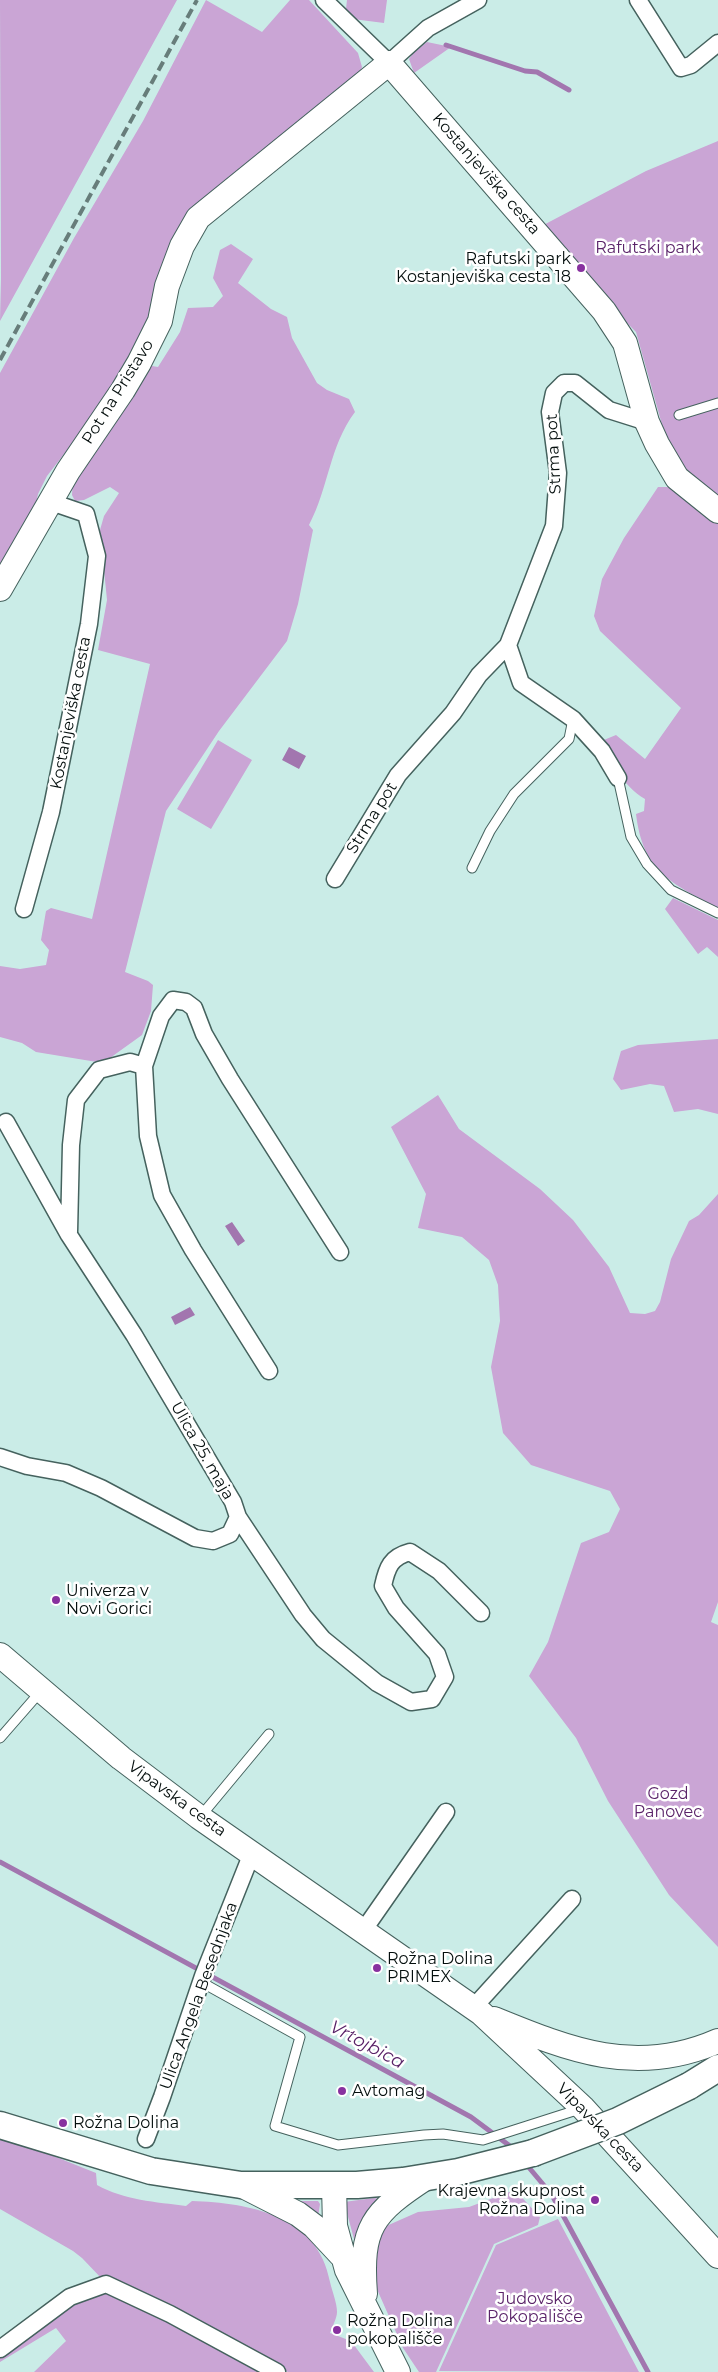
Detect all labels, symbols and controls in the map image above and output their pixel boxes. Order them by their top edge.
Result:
street label: Kostanjeviška cesta [428,109,544,239]
park label: Rafutski park [595,238,701,258]
place label: Rafutski park Kostanjeviška cesta 18 [396,249,571,287]
marker: Rafutski park Kostanjeviška cesta 18 [575,262,587,274]
street label: Pot na Pristavo [78,336,158,448]
street label: Strma pot [542,413,566,495]
street label: Kostanjeviška cesta [47,635,95,791]
street label: Strma pot [342,779,402,857]
street label: Ulica 25. maja [166,1399,238,1503]
place label: Univerza v Novi Gorici [66,1581,152,1619]
marker: Univerza v Novi Gorici [50,1594,62,1606]
street label: Vipavska cesta [124,1757,230,1841]
park label: Gozd Panovec [634,1784,702,1822]
street label: Ulica Angela Besednjaka [156,1900,242,2092]
place label: Rožna Dolina PRIMEX [387,1949,493,1987]
marker: Rožna Dolina PRIMEX [371,1962,383,1974]
water label: Vrtojbica [326,2016,408,2074]
street label: Vipavska cesta [553,2079,647,2177]
place label: Avtomag [352,2081,425,2101]
marker: Avtomag [336,2085,348,2097]
place label: Rožna Dolina [73,2113,179,2133]
marker: Rožna Dolina [57,2117,69,2129]
place label: Krajevna skupnost Rožna Dolina [438,2181,585,2219]
marker: Krajevna skupnost Rožna Dolina [589,2194,601,2206]
park label: Judovsko Pokopališče [487,2289,583,2327]
place label: Rožna Dolina pokopališče [347,2311,453,2349]
marker: Rožna Dolina pokopališče [331,2324,343,2336]

